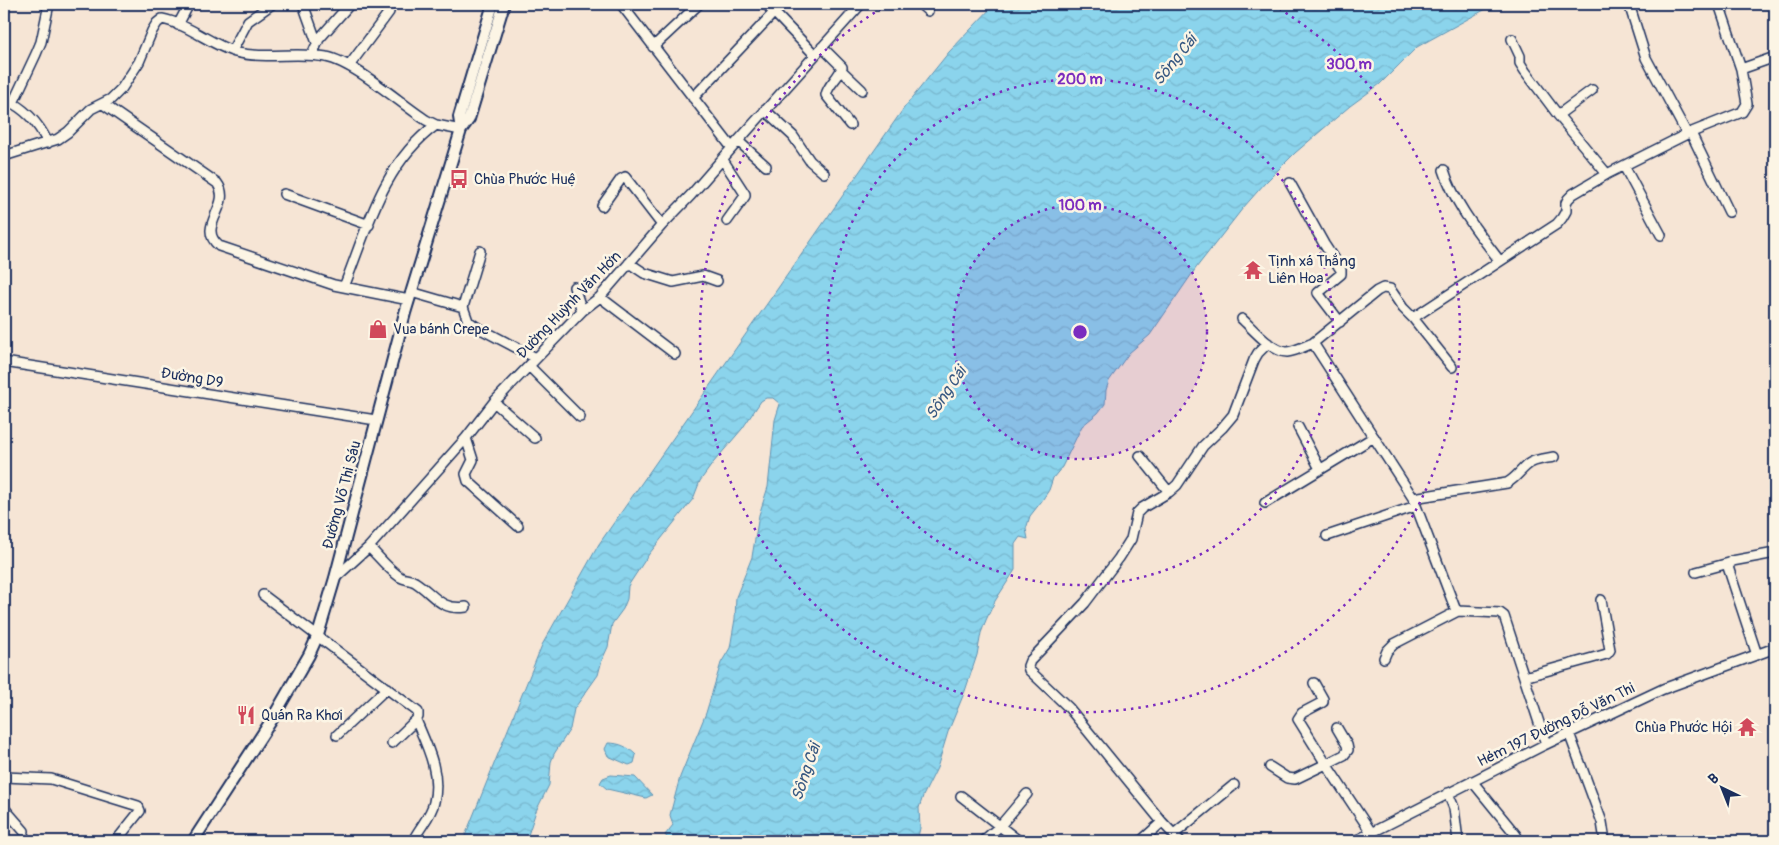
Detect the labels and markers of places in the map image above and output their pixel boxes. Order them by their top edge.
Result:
bus stop icon: Chùa Phước Huệ [448,168,470,190]
place label: Chùa Phước Huệ [474,170,576,189]
place label: Tịnh xá Thắng Liên Hoa [1268,252,1356,288]
temple icon: Tịnh xá Thắng Liên Hoa [1242,259,1264,281]
shop icon: Vua bánh Crepe [367,318,389,340]
place label: Vua bánh Crepe [393,320,490,339]
centre of rings [1071,323,1089,341]
restaurant icon: Quán Ra Khơi [235,704,257,726]
place label: Quán Ra Khơi [261,706,343,725]
temple icon: Chùa Phước Hội [1736,716,1758,738]
place label: Chùa Phước Hội [1635,718,1732,737]

